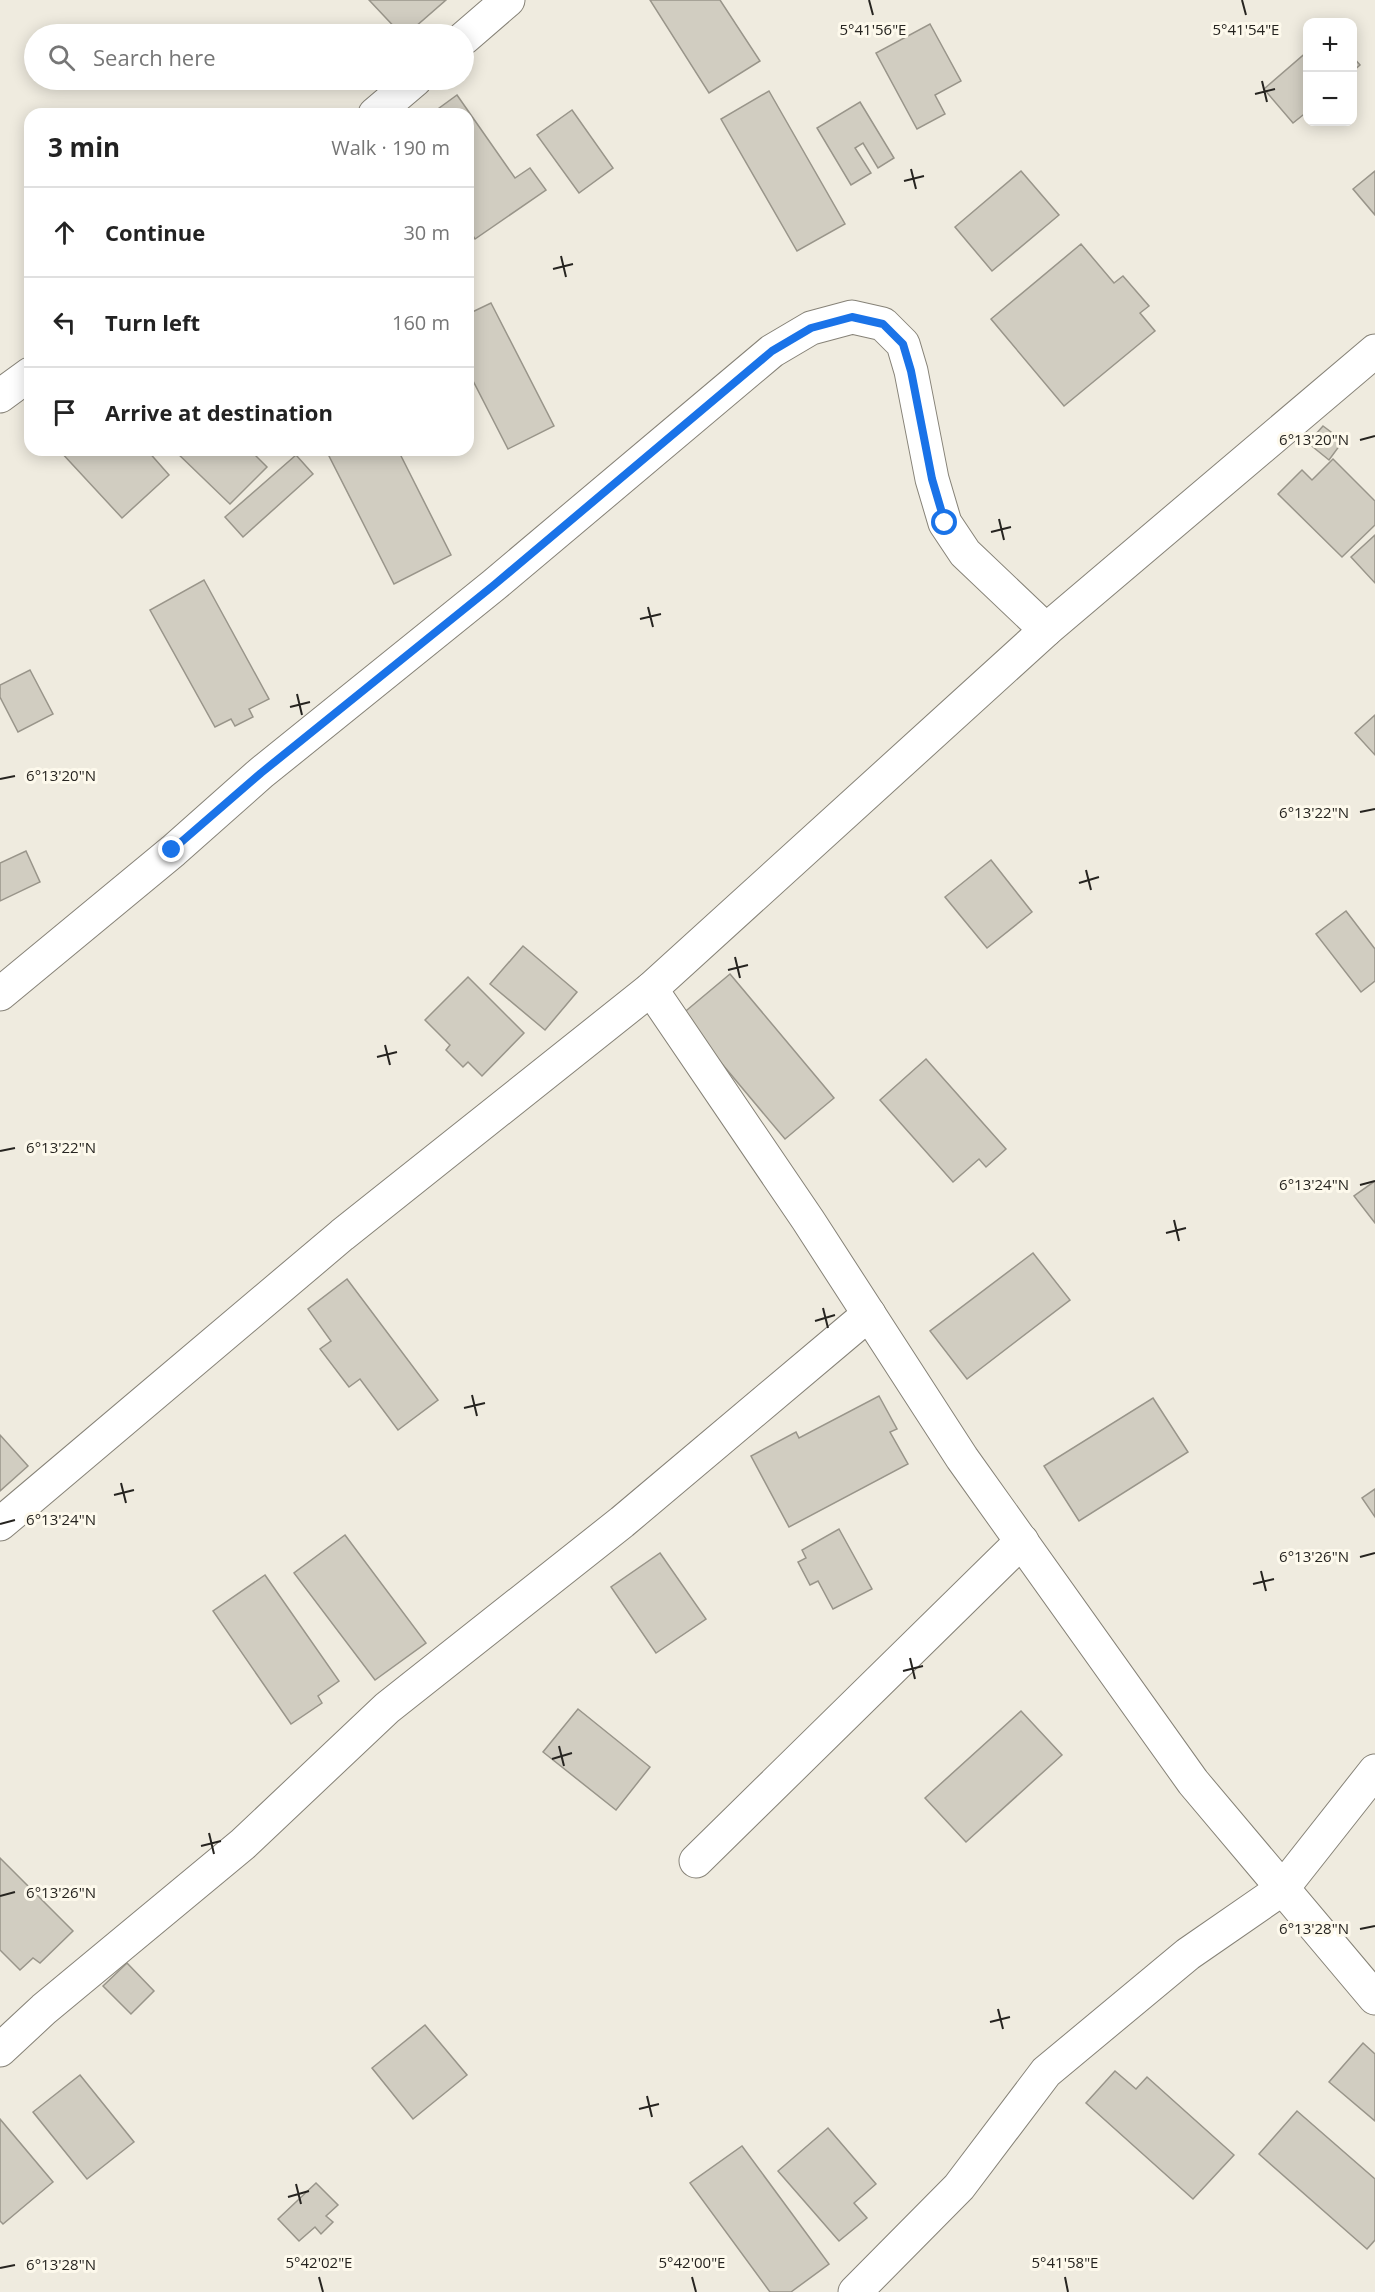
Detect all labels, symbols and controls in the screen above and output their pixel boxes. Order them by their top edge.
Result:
map controls [1303,18,1357,126]
button: + [1303,18,1357,72]
text: 5°41'56"E [840,19,906,39]
text: 5°41'54"E [1213,19,1279,39]
search box [24,24,474,90]
icon: search [45,41,78,74]
text: Search here [93,42,216,72]
button: − [1303,72,1357,126]
text: 3 min [48,129,120,165]
text: Walk · 190 m [331,134,450,161]
icon: ahead [48,216,81,249]
text: Continue [105,217,205,247]
text: 30 m [403,219,450,246]
icon: left [48,306,81,339]
text: Turn left [105,307,200,337]
text: 160 m [392,309,450,336]
icon: arrive [48,396,81,429]
text: Arrive at destination [105,397,333,427]
text: 6°13'20"N [1279,429,1349,449]
route start [931,509,957,535]
text: 6°13'20"N [26,765,96,785]
text: 6°13'22"N [1279,802,1349,822]
route end [158,836,184,862]
text: 6°13'22"N [26,1137,96,1157]
text: 6°13'24"N [1279,1174,1349,1194]
text: 6°13'24"N [26,1509,96,1529]
text: 6°13'26"N [1279,1546,1349,1566]
text: 6°13'26"N [26,1882,96,1902]
text: 6°13'28"N [1279,1918,1349,1938]
text: 5°42'02"E [286,2252,352,2272]
text: 5°42'00"E [659,2252,725,2272]
text: 5°41'58"E [1032,2252,1098,2272]
text: 6°13'28"N [26,2254,96,2274]

